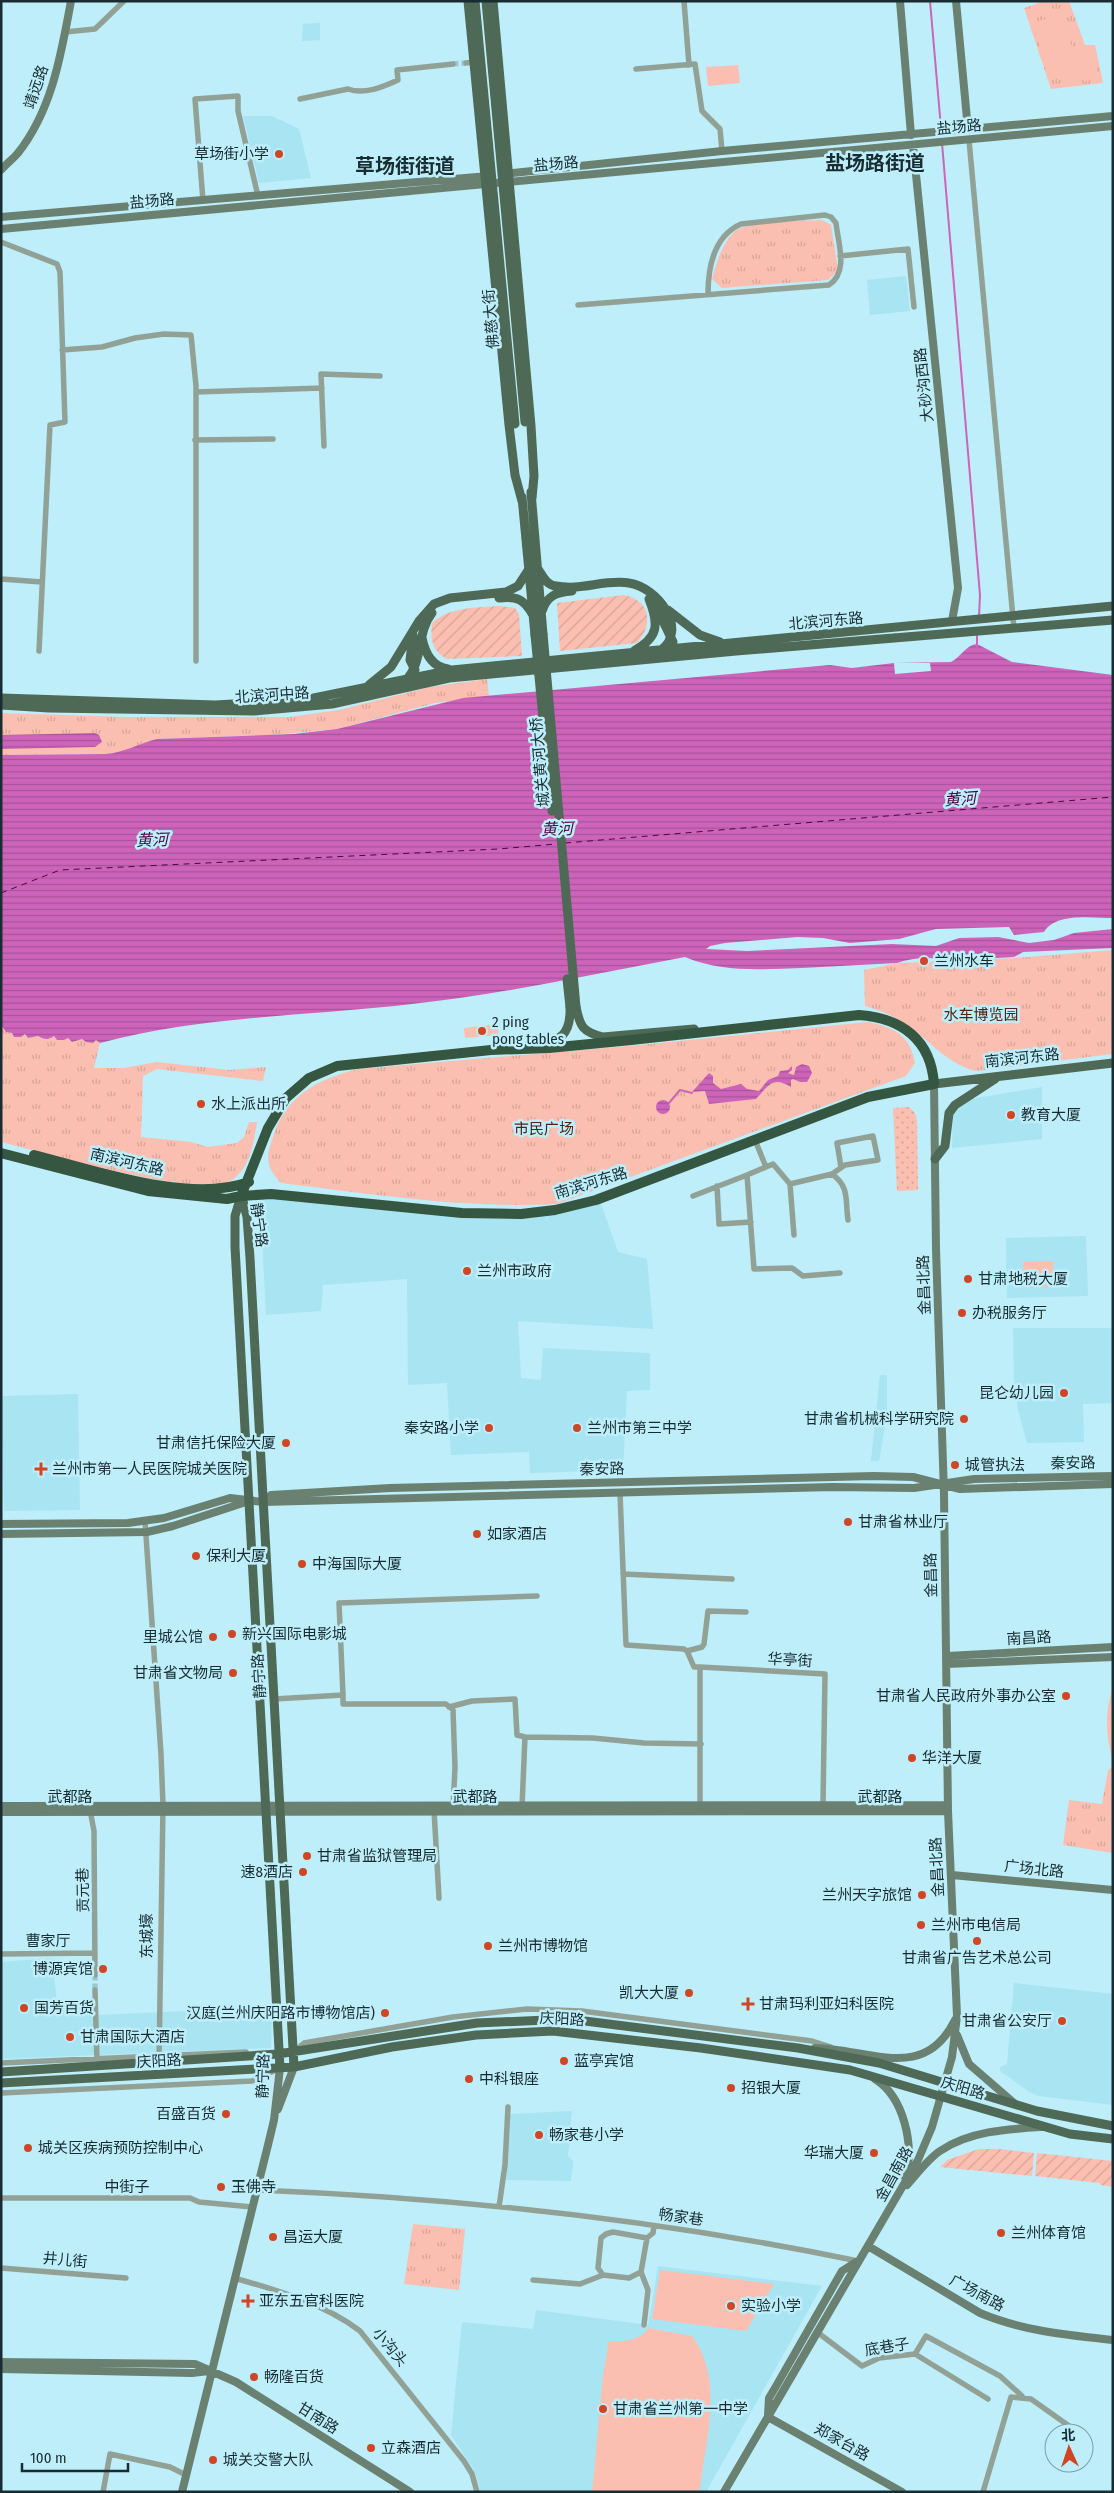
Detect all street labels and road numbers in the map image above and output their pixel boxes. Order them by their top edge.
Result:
street label: 靖远路 [20,63,52,111]
street label: 盐场路 [936,116,982,138]
street label: 盐场路 [533,153,579,175]
street label: 盐场路 [129,190,175,212]
street label: 佛慈大街 [479,288,503,350]
street label: 大砂沟西路 [911,347,937,423]
street label: 北滨河东路 [788,609,864,633]
street label: 北滨河中路 [234,683,310,707]
street label: 城关黄河大桥 [527,716,553,808]
street label: 南滨河东路 [984,1045,1060,1071]
street label: 南滨河东路 [88,1145,166,1179]
street label: 南滨河东路 [552,1163,630,1203]
street label: 静宁路 [247,1201,271,1249]
street label: 金昌北路 [914,1255,934,1315]
street label: 秦安路 [1050,1454,1096,1472]
street label: 秦安路 [579,1460,625,1478]
street label: 金昌路 [922,1552,940,1598]
street label: 南昌路 [1006,1628,1052,1648]
street label: 华亭街 [767,1650,813,1670]
street label: 静宁路 [249,1653,269,1699]
street label: 武都路 [47,1788,93,1806]
street label: 武都路 [452,1788,498,1806]
street label: 武都路 [857,1788,903,1806]
street label: 金昌北路 [926,1837,948,1897]
street label: 广场北路 [1003,1857,1065,1881]
street label: 贡元巷 [74,1867,92,1913]
street label: 东城壕 [138,1913,156,1959]
street label: 曹家厅 [25,1932,71,1950]
street label: 庆阳路 [539,2009,585,2029]
street label: 庆阳路 [136,2051,182,2071]
street label: 静宁路 [253,2053,273,2099]
street label: 庆阳路 [939,2073,987,2103]
street label: 金昌南路 [872,2143,916,2205]
street label: 中街子 [104,2178,150,2196]
street label: 畅家巷 [657,2205,705,2229]
street label: 井儿街 [42,2249,88,2271]
street label: 广场南路 [946,2271,1008,2315]
street label: 小沟头 [369,2324,411,2370]
street label: 底巷子 [863,2335,911,2359]
street label: 甘南路 [294,2398,342,2438]
street label: 郑家台路 [811,2420,873,2464]

